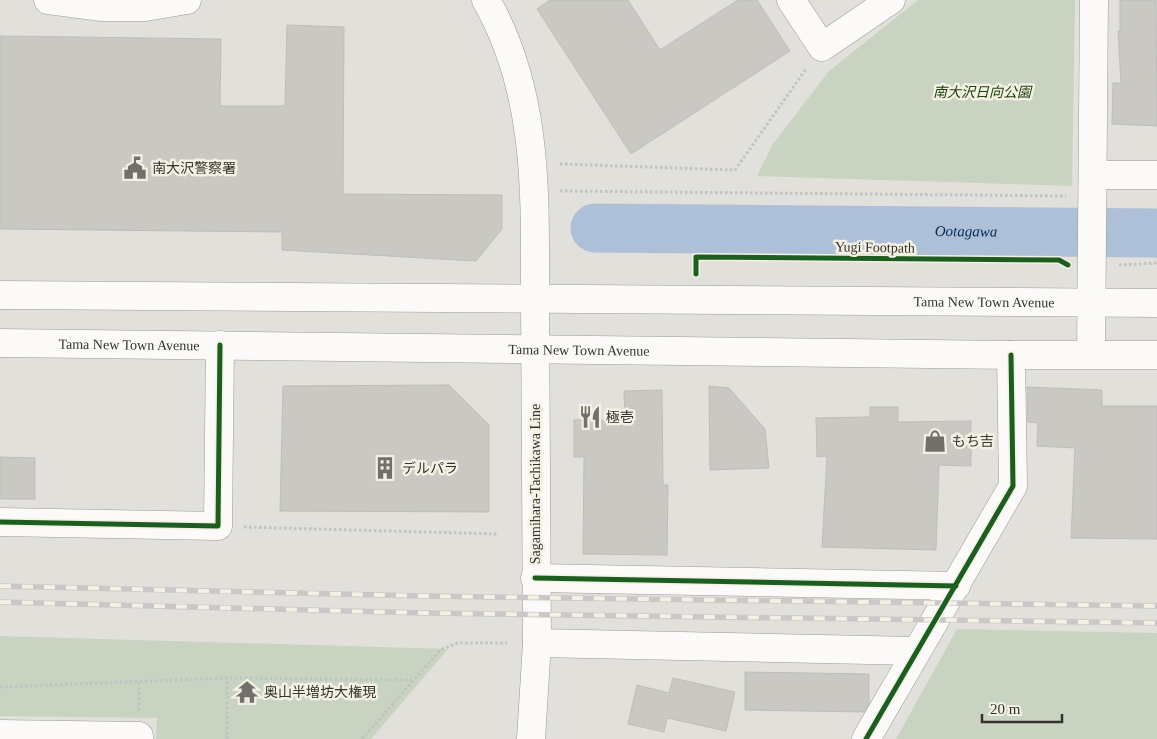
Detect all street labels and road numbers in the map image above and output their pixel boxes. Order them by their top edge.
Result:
street label: Yugi Footpath [835,239,915,256]
street label: Tama New Town Avenue [913,294,1055,310]
street label: Tama New Town Avenue [58,337,200,353]
street label: Tama New Town Avenue [508,342,650,359]
street label: Sagamihara-Tachikawa Line [528,404,543,564]

